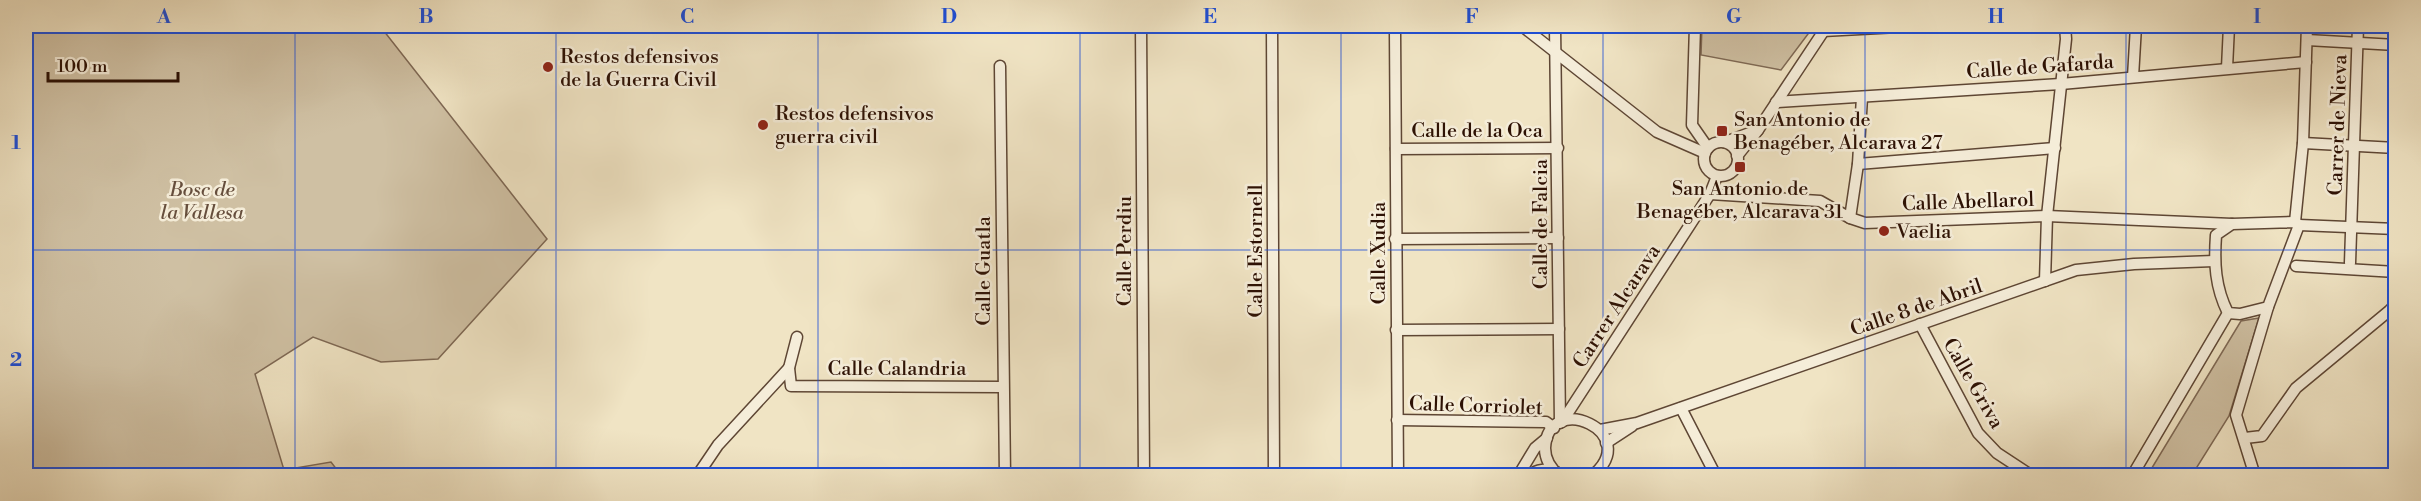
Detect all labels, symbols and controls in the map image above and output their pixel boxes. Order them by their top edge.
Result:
text: A [156,5,172,30]
text: B [418,5,434,30]
text: C [680,5,694,30]
text: D [941,5,957,30]
text: E [1203,5,1217,30]
text: F [1465,5,1479,30]
text: G [1726,5,1742,30]
text: H [1988,5,2005,30]
text: I [2253,5,2261,30]
scale bar [48,45,178,83]
place label: Restos defensivos de la Guerra Civil [560,45,719,93]
street label: Calle de Gafarda [1966,50,2116,85]
street label: Carrer de Nieva [2324,53,2353,196]
text: 100 m [57,55,108,78]
marker: Restos defensivos de la Guerra Civil [541,60,555,74]
place label: Restos defensivos guerra civil [775,102,934,150]
place label: San Antonio de Benagéber, Alcarava 27 [1733,108,1943,156]
marker: Restos defensivos guerra civil [756,118,770,132]
street label: Calle de la Oca [1411,119,1544,144]
marker: San Antonio de Benagéber, Alcarava 27 [1715,124,1729,138]
text: 1 [11,131,21,156]
street label: Calle de Falcia [1529,158,1554,289]
marker: San Antonio de Benagéber, Alcarava 31 [1733,160,1747,174]
place label: San Antonio de Benagéber, Alcarava 31 [1636,177,1844,225]
park label: Bosc de la Vallesa [160,178,244,226]
street label: Calle Estornell [1244,184,1269,318]
street label: Calle Abellarol [1902,188,2035,217]
street label: Calle Perdiu [1113,195,1138,306]
street label: Calle Xudia [1367,201,1392,304]
street label: Calle Guatla [972,215,997,326]
place label: Vaelia [1895,220,1952,245]
marker: Vaelia [1877,224,1891,238]
street label: Carrer Alcarava [1568,239,1667,373]
street label: Calle 8 de Abril [1847,274,1986,343]
street label: Calle Griva [1937,334,2009,434]
text: 2 [10,348,22,373]
street label: Calle Calandria [828,357,967,382]
street label: Calle Corriolet [1409,392,1543,421]

